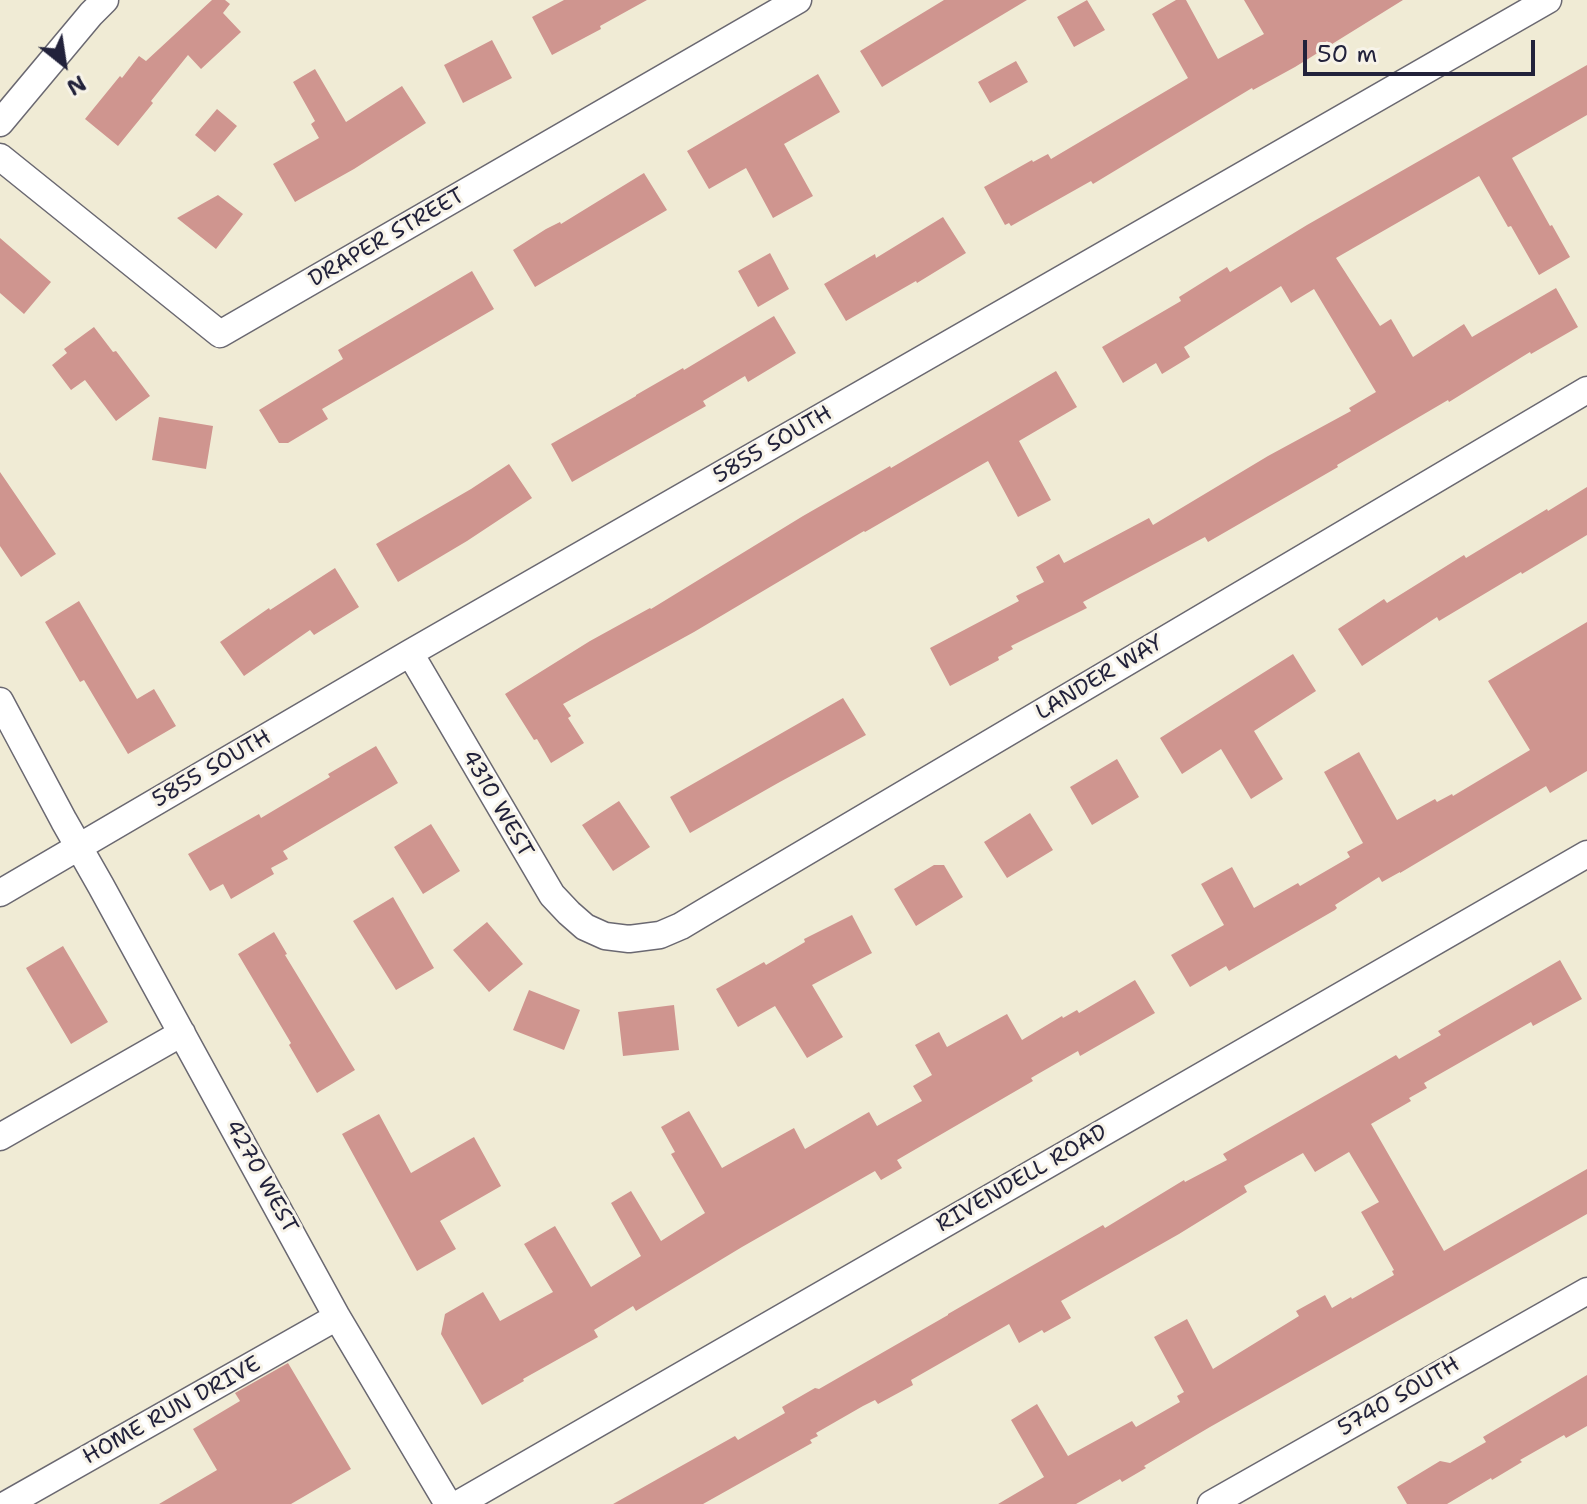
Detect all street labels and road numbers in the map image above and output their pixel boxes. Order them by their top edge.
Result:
street label: DRAPER STREET [305,183,469,293]
street label: 5855 SOUTH [709,400,837,490]
street label: LANDER WAY [1032,630,1168,726]
street label: 5855 SOUTH [148,724,276,814]
street label: 4310 WEST [456,746,538,862]
street label: 4270 WEST [219,1116,303,1238]
street label: RIVENDELL ROAD [932,1119,1112,1239]
street label: HOME RUN DRIVE [79,1351,265,1471]
street label: 5740 SOUTH [1334,1352,1464,1442]

